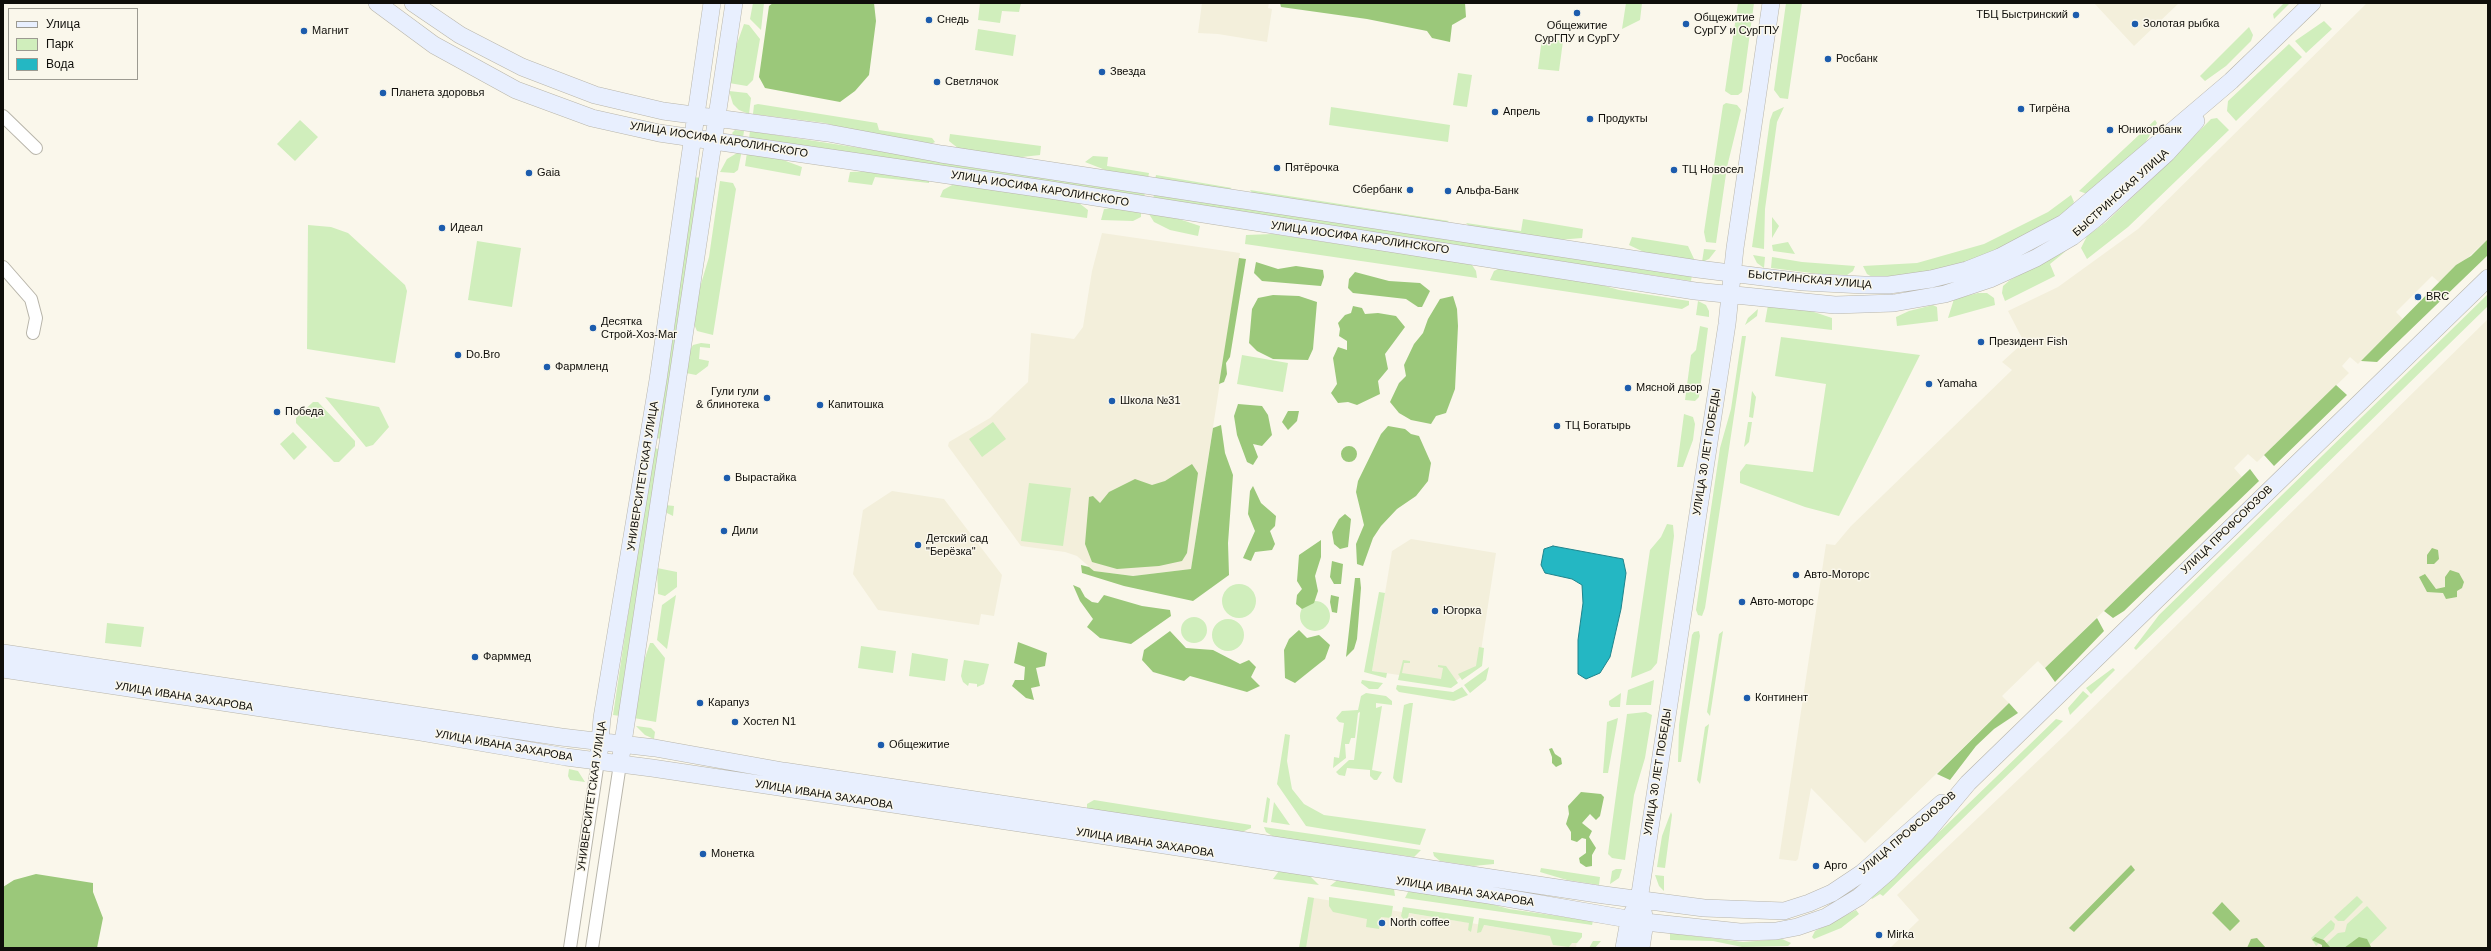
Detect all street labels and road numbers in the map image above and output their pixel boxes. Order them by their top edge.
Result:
street label: УЛИЦА ИОСИФА КАРОЛИНСКОГО [629,119,809,161]
street label: БЫСТРИНСКАЯ УЛИЦА [2070,146,2172,240]
street label: УЛИЦА ИОСИФА КАРОЛИНСКОГО [950,168,1130,210]
street label: УЛИЦА ИОСИФА КАРОЛИНСКОГО [1270,219,1450,257]
street label: БЫСТРИНСКАЯ УЛИЦА [1747,268,1873,292]
street label: УЛИЦА 30 ЛЕТ ПОБЕДЫ [1690,388,1724,516]
street label: УНИВЕРСИТЕТСКАЯ УЛИЦА [625,400,661,552]
street label: УЛИЦА ПРОФСОЮЗОВ [2179,483,2275,577]
street label: УЛИЦА ИВАНА ЗАХАРОВА [114,680,254,714]
street label: УЛИЦА 30 ЛЕТ ПОБЕДЫ [1641,708,1675,836]
street label: УНИВЕРСИТЕТСКАЯ УЛИЦА [575,720,609,872]
street label: УЛИЦА ИВАНА ЗАХАРОВА [434,727,574,765]
street label: УЛИЦА ИВАНА ЗАХАРОВА [754,778,894,812]
street label: УЛИЦА ПРОФСОЮЗОВ [1857,789,1959,877]
street label: УЛИЦА ИВАНА ЗАХАРОВА [1075,826,1215,860]
street label: УЛИЦА ИВАНА ЗАХАРОВА [1395,875,1535,909]

